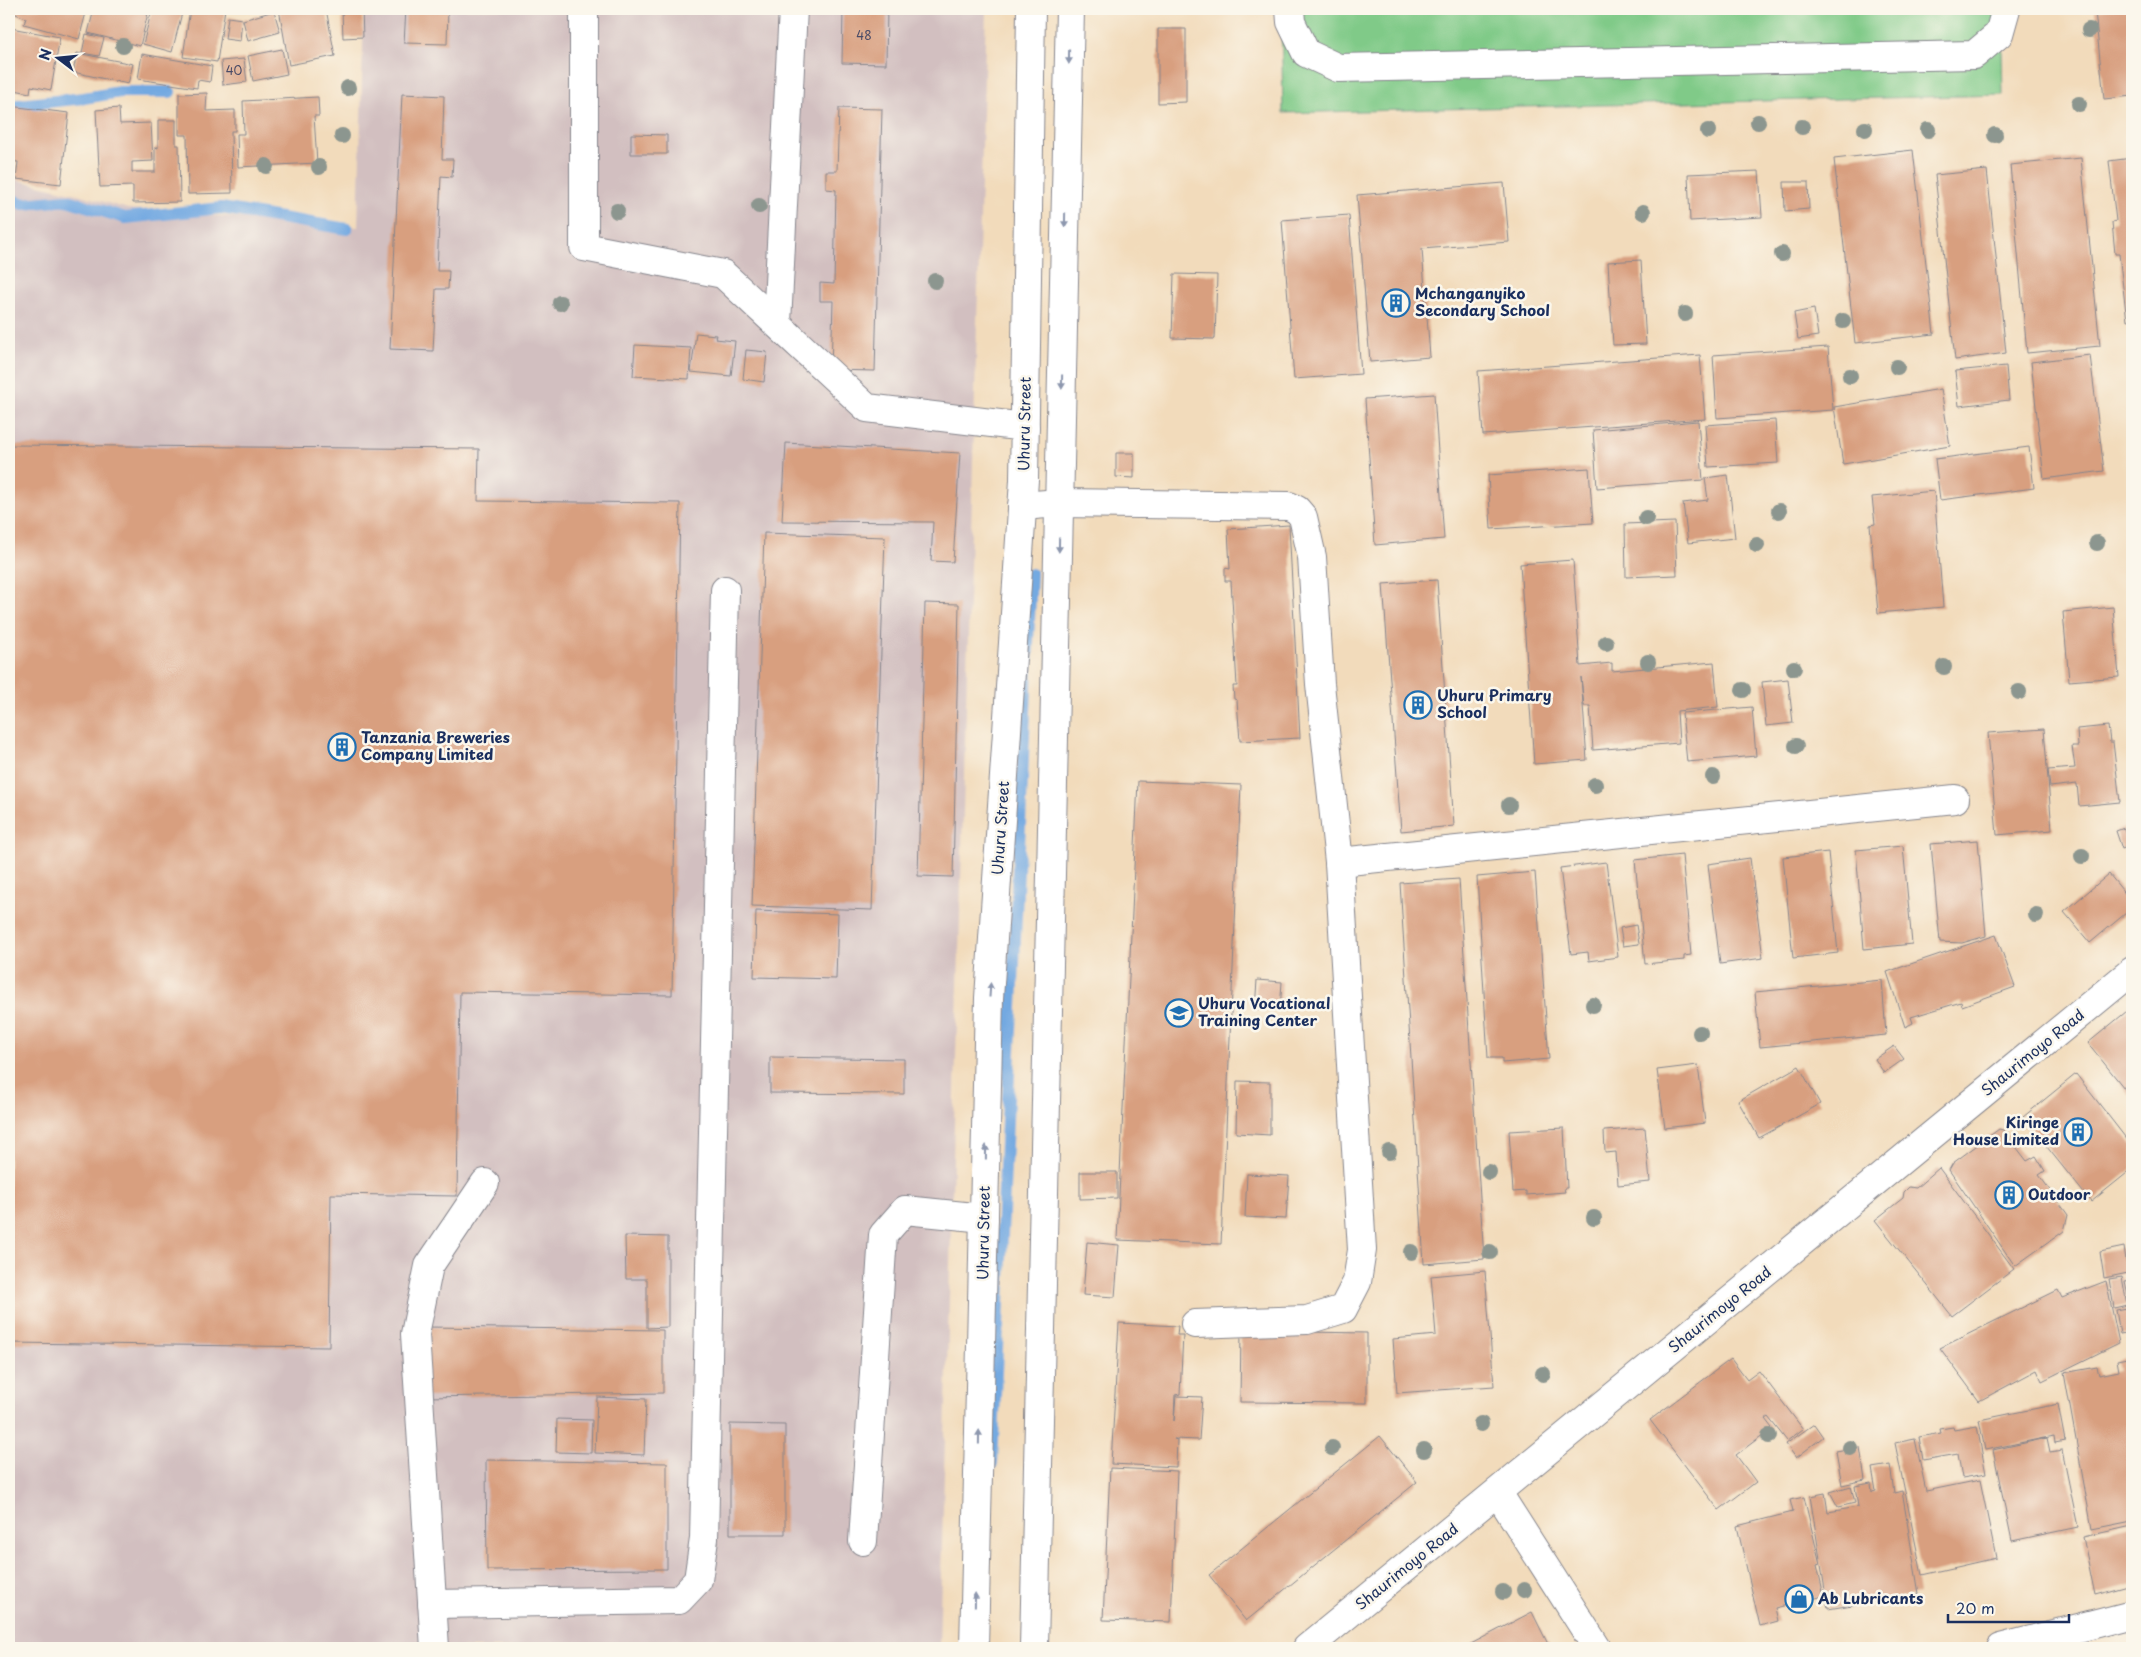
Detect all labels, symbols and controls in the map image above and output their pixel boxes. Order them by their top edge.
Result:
house number: 48 [856,26,872,44]
north arrow [32,32,82,82]
text: N [33,46,57,63]
one-way arrow [1065,50,1073,66]
house number: 40 [226,61,243,79]
one-way arrow [1061,212,1069,228]
place label: Mchanganyiko Secondary School [1415,281,1550,321]
building icon: Mchanganyiko Secondary School [1381,288,1411,318]
one-way arrow [1058,375,1066,391]
street label: Uhuru Street [1011,377,1036,471]
one-way arrow [1054,537,1062,553]
place label: Uhuru Primary School [1437,683,1552,723]
building icon: Uhuru Primary School [1403,690,1433,720]
place label: Tanzania Breweries Company Limited [361,725,510,765]
building icon: Tanzania Breweries Company Limited [327,732,357,762]
street label: Uhuru Street [985,780,1014,876]
one-way arrow [986,981,994,997]
place label: Uhuru Vocational Training Center [1198,991,1330,1031]
school or university icon: Uhuru Vocational Training Center [1164,998,1194,1028]
street label: Shaurimoyo Road [1975,1003,2089,1101]
place label: Kiringe House Limited [1953,1110,2059,1150]
building icon: Kiringe House Limited [2063,1117,2093,1147]
one-way arrow [982,1144,990,1160]
building icon: Outdoor [1994,1180,2024,1210]
place label: Outdoor [2028,1182,2091,1205]
street label: Uhuru Street [970,1186,995,1280]
street label: Shaurimoyo Road [1662,1260,1776,1358]
one-way arrow [975,1429,983,1445]
street label: Shaurimoyo Road [1349,1517,1463,1615]
shop icon: Ab Lubricants [1784,1584,1814,1614]
place label: Ab Lubricants [1817,1586,1923,1609]
one-way arrow [971,1591,979,1607]
scale bar [1948,1592,2070,1624]
text: 20 m [1956,1596,1995,1619]

